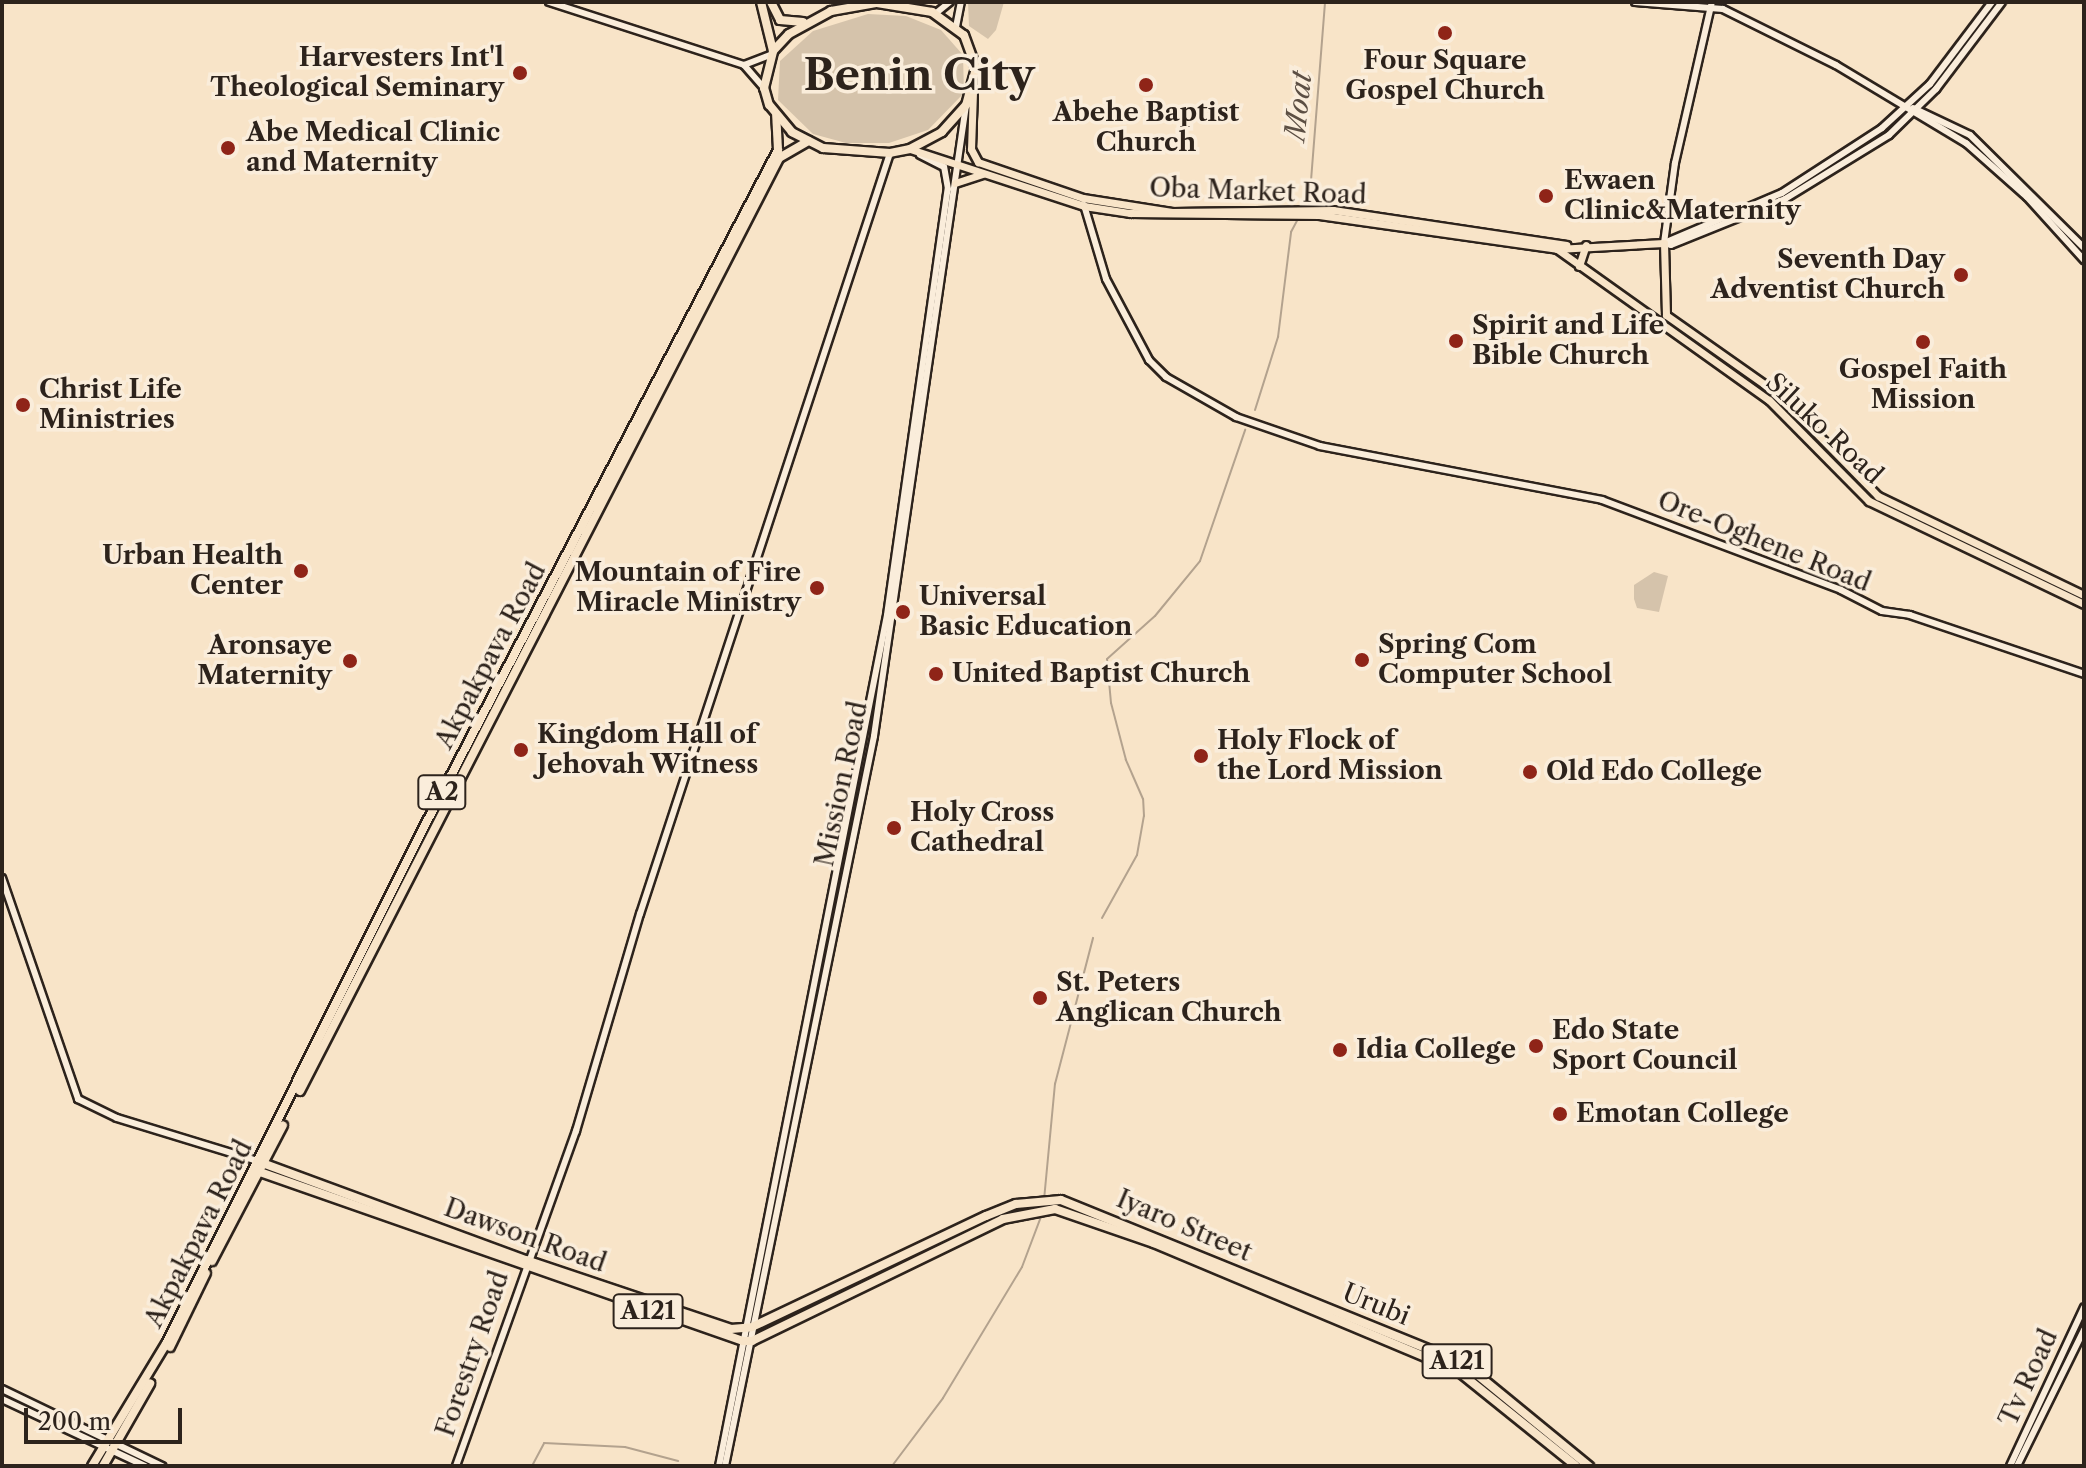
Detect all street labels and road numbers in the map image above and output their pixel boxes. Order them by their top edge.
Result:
street label: Oba Market Road [1149,173,1367,211]
street label: Siluko Road [1759,367,1889,491]
street label: Ore-Oghene Road [1653,485,1875,599]
street label: Akpakpava Road [429,558,553,754]
street label: Mission Road [809,699,875,869]
road number: A2 [416,772,468,812]
street label: Akpakpava Road [138,1135,260,1333]
street label: Iyaro Street [1112,1184,1256,1268]
street label: Dawson Road [440,1192,610,1280]
street label: Forestry Road [430,1267,516,1441]
street label: Urubi [1338,1277,1414,1333]
road number: A121 [612,1291,684,1331]
street label: Tv Road [1993,1324,2065,1432]
road number: A121 [1421,1341,1493,1381]

